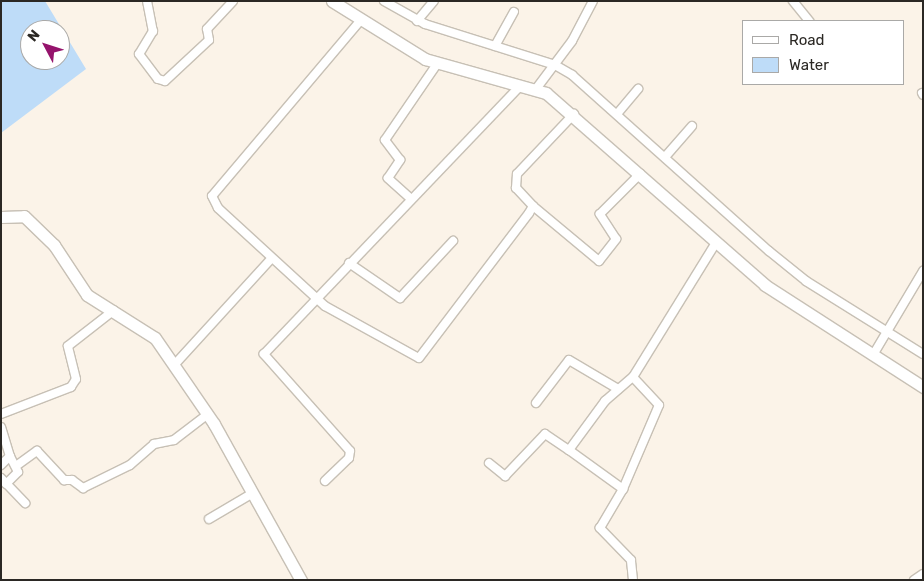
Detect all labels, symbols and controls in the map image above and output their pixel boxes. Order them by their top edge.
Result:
north arrow [20,20,70,70]
legend [742,20,904,85]
text: N [24,26,44,45]
text: Road [789,31,825,49]
text: Water [789,56,829,74]

